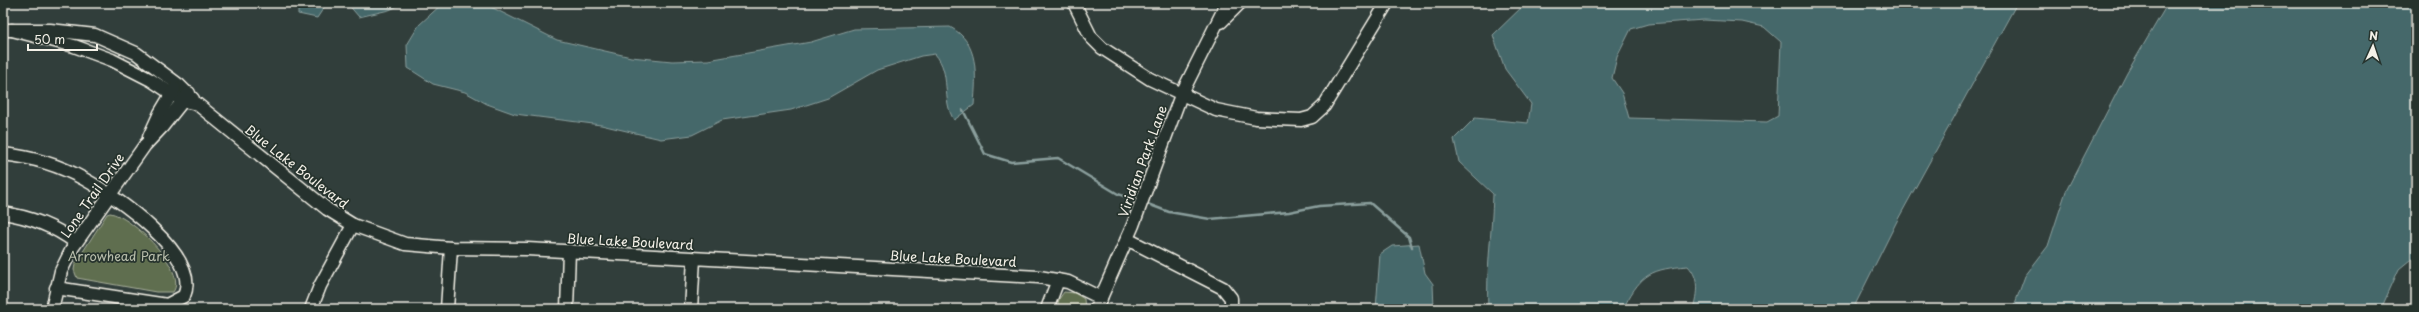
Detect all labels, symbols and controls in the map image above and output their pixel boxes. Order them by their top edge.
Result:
scale bar [28,26,97,52]
north arrow [2353,26,2393,66]
text: N [2369,27,2379,44]
text: 50 m [34,30,65,48]
street label: Viridian Park Lane [1113,102,1171,220]
street label: Blue Lake Boulevard [241,119,353,213]
street label: Lone Trail Drive [56,149,128,241]
street label: Blue Lake Boulevard [566,228,694,254]
street label: Blue Lake Boulevard [889,245,1017,271]
park label: Arrowhead Park [68,246,170,265]

